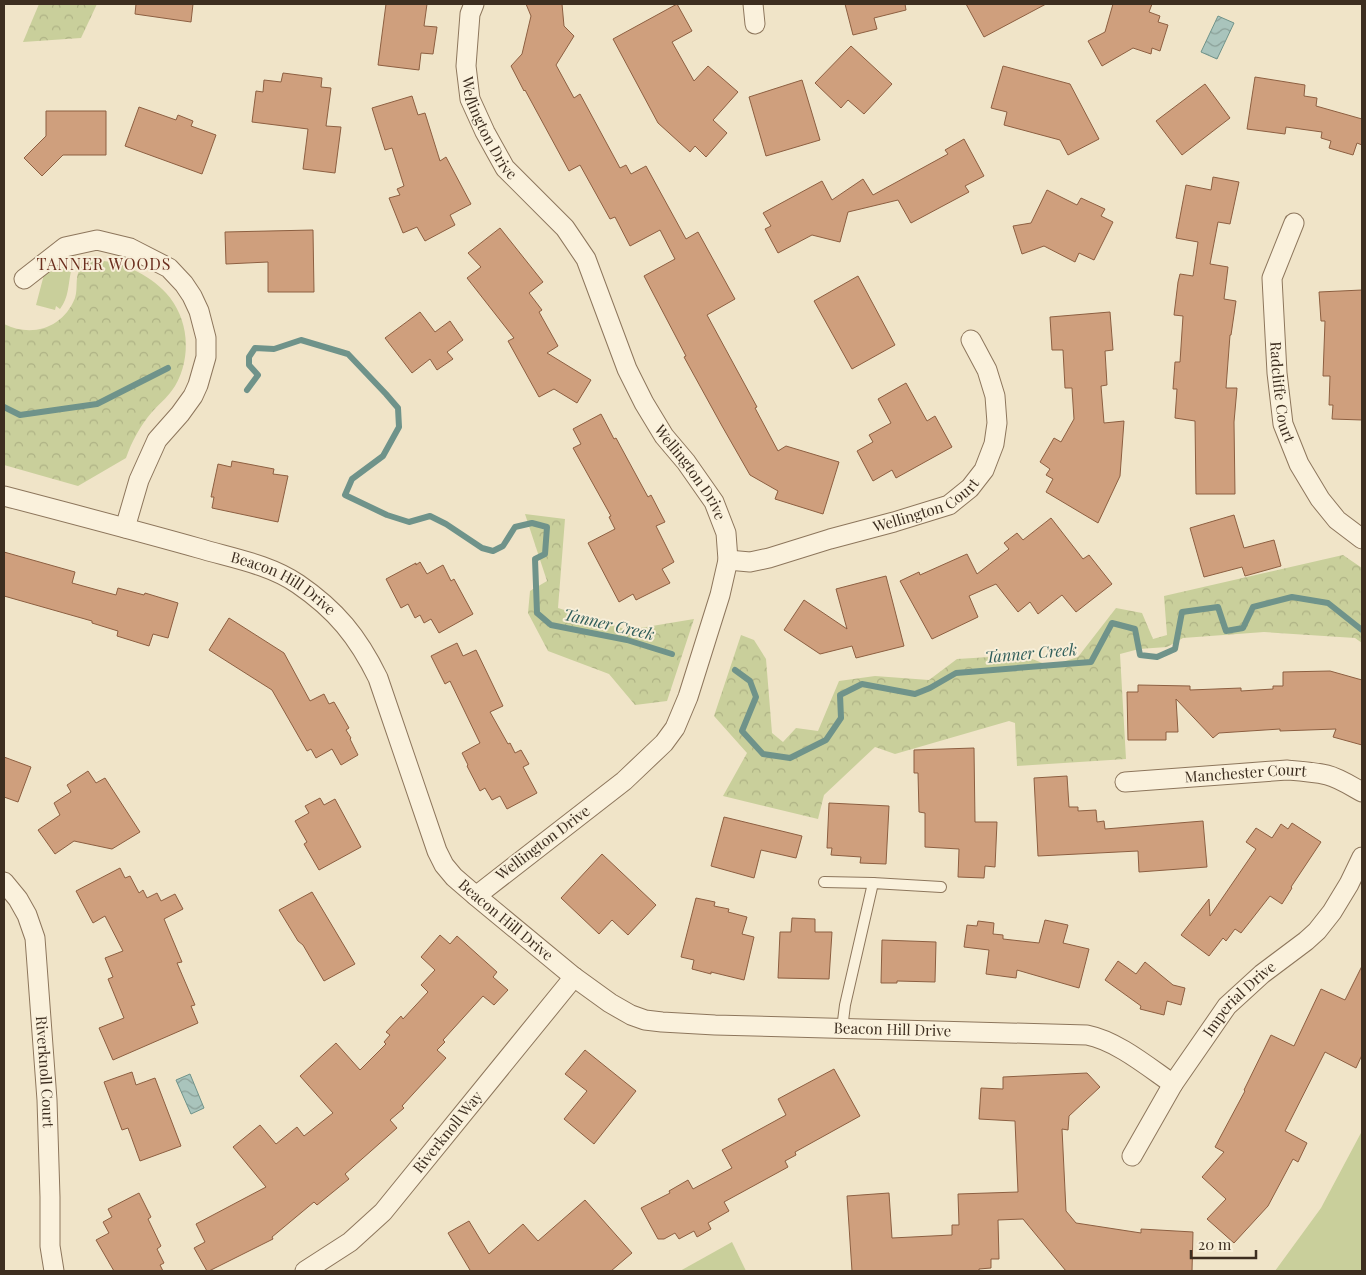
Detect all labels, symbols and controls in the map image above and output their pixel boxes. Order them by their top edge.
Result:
street label: Wellington Drive [458,74,522,183]
district label: TANNER WOODS [37,253,171,274]
street label: Radcliffe Court [1266,341,1301,446]
street label: Wellington Drive [650,420,731,523]
street label: Wellington Court [870,473,983,536]
street label: Beacon Hill Drive [229,546,341,619]
water label: Tanner Creek [562,603,657,644]
water label: Tanner Creek [984,638,1078,667]
street label: Manchester Court [1184,759,1308,787]
street label: Wellington Drive [491,800,593,885]
street label: Beacon Hill Drive [455,874,558,965]
street label: Imperial Drive [1198,956,1279,1041]
street label: Riverknoll Court [32,1015,59,1129]
street label: Beacon Hill Drive [833,1017,951,1040]
street label: Riverknoll Way [408,1086,487,1177]
scale bar [1191,1228,1256,1260]
text: 20 m [1198,1234,1232,1254]

